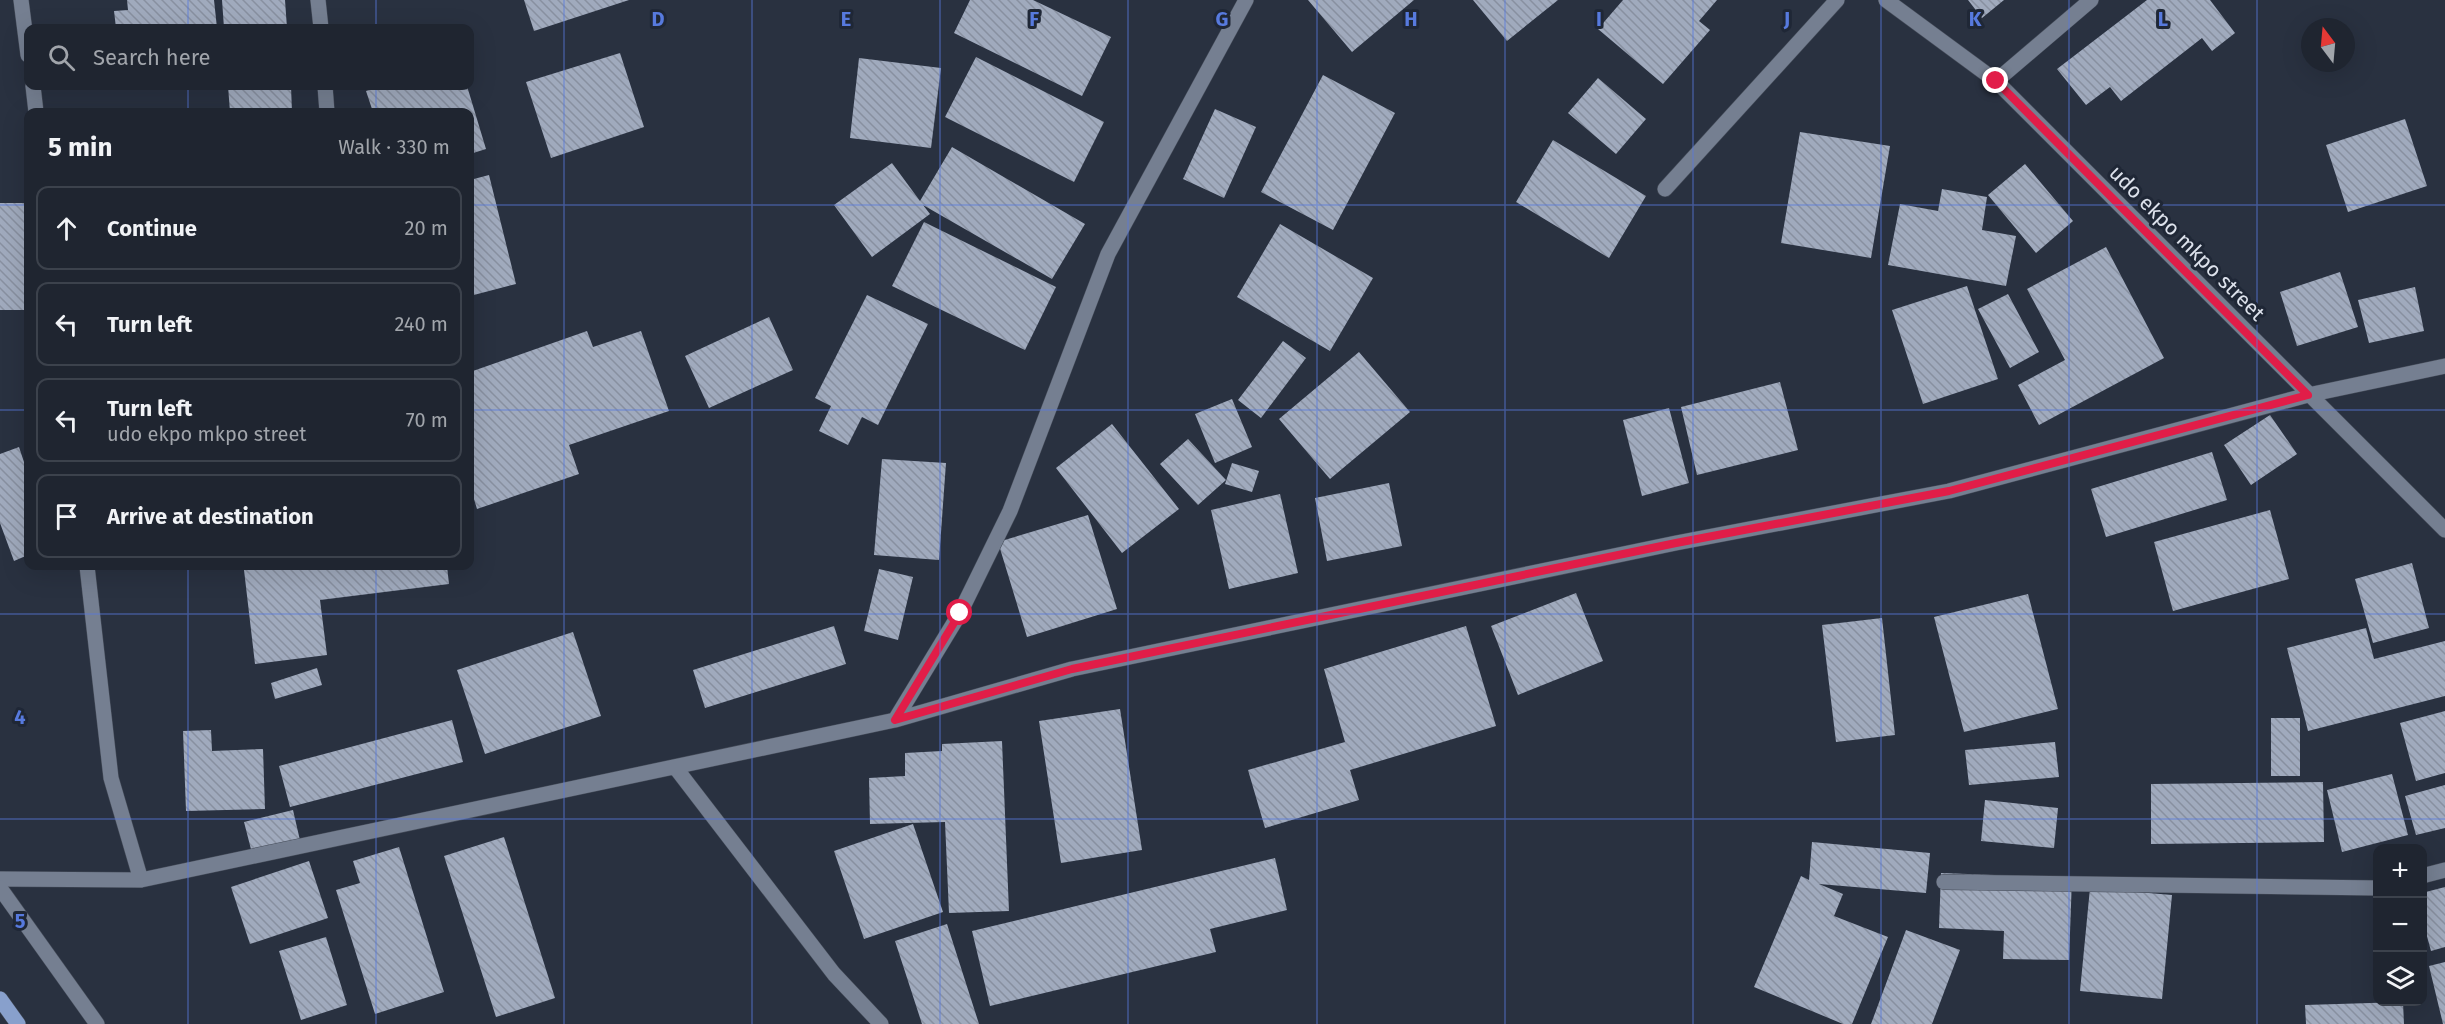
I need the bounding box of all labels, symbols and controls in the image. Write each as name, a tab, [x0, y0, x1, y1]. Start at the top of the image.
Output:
text: D	[651, 7, 665, 31]
text: E	[841, 7, 851, 31]
text: F	[1029, 7, 1039, 31]
text: G	[1216, 7, 1228, 31]
text: H	[1404, 7, 1418, 31]
text: I	[1596, 7, 1602, 31]
text: J	[1783, 7, 1790, 31]
text: K	[1969, 7, 1982, 31]
text: L	[2158, 7, 2168, 31]
north arrow	[2301, 18, 2355, 72]
search box	[24, 24, 474, 90]
icon: search	[45, 41, 78, 74]
text: Search here	[93, 44, 211, 71]
route end	[1982, 67, 2008, 93]
text: 5 min	[48, 132, 112, 163]
text: Walk · 330 m	[338, 135, 450, 159]
street label: udo ekpo mkpo street	[2104, 160, 2271, 327]
icon: ahead	[50, 212, 83, 245]
text: Continue	[107, 215, 197, 242]
text: 20 m	[405, 216, 448, 240]
icon: left	[50, 308, 83, 341]
text: Turn left	[107, 311, 192, 338]
text: 240 m	[394, 312, 448, 336]
text: Turn left	[107, 395, 192, 422]
icon: left	[50, 404, 83, 437]
text: 70 m	[406, 408, 448, 432]
text: udo ekpo mkpo street	[107, 422, 307, 446]
icon: arrive	[50, 500, 83, 533]
text: Arrive at destination	[107, 503, 314, 530]
route start	[946, 599, 972, 625]
text: 4	[14, 705, 26, 729]
map controls	[2373, 844, 2427, 1006]
button: +	[2373, 844, 2427, 898]
button: −	[2373, 898, 2427, 952]
text: 5	[15, 909, 26, 933]
button: layers	[2373, 952, 2427, 1006]

